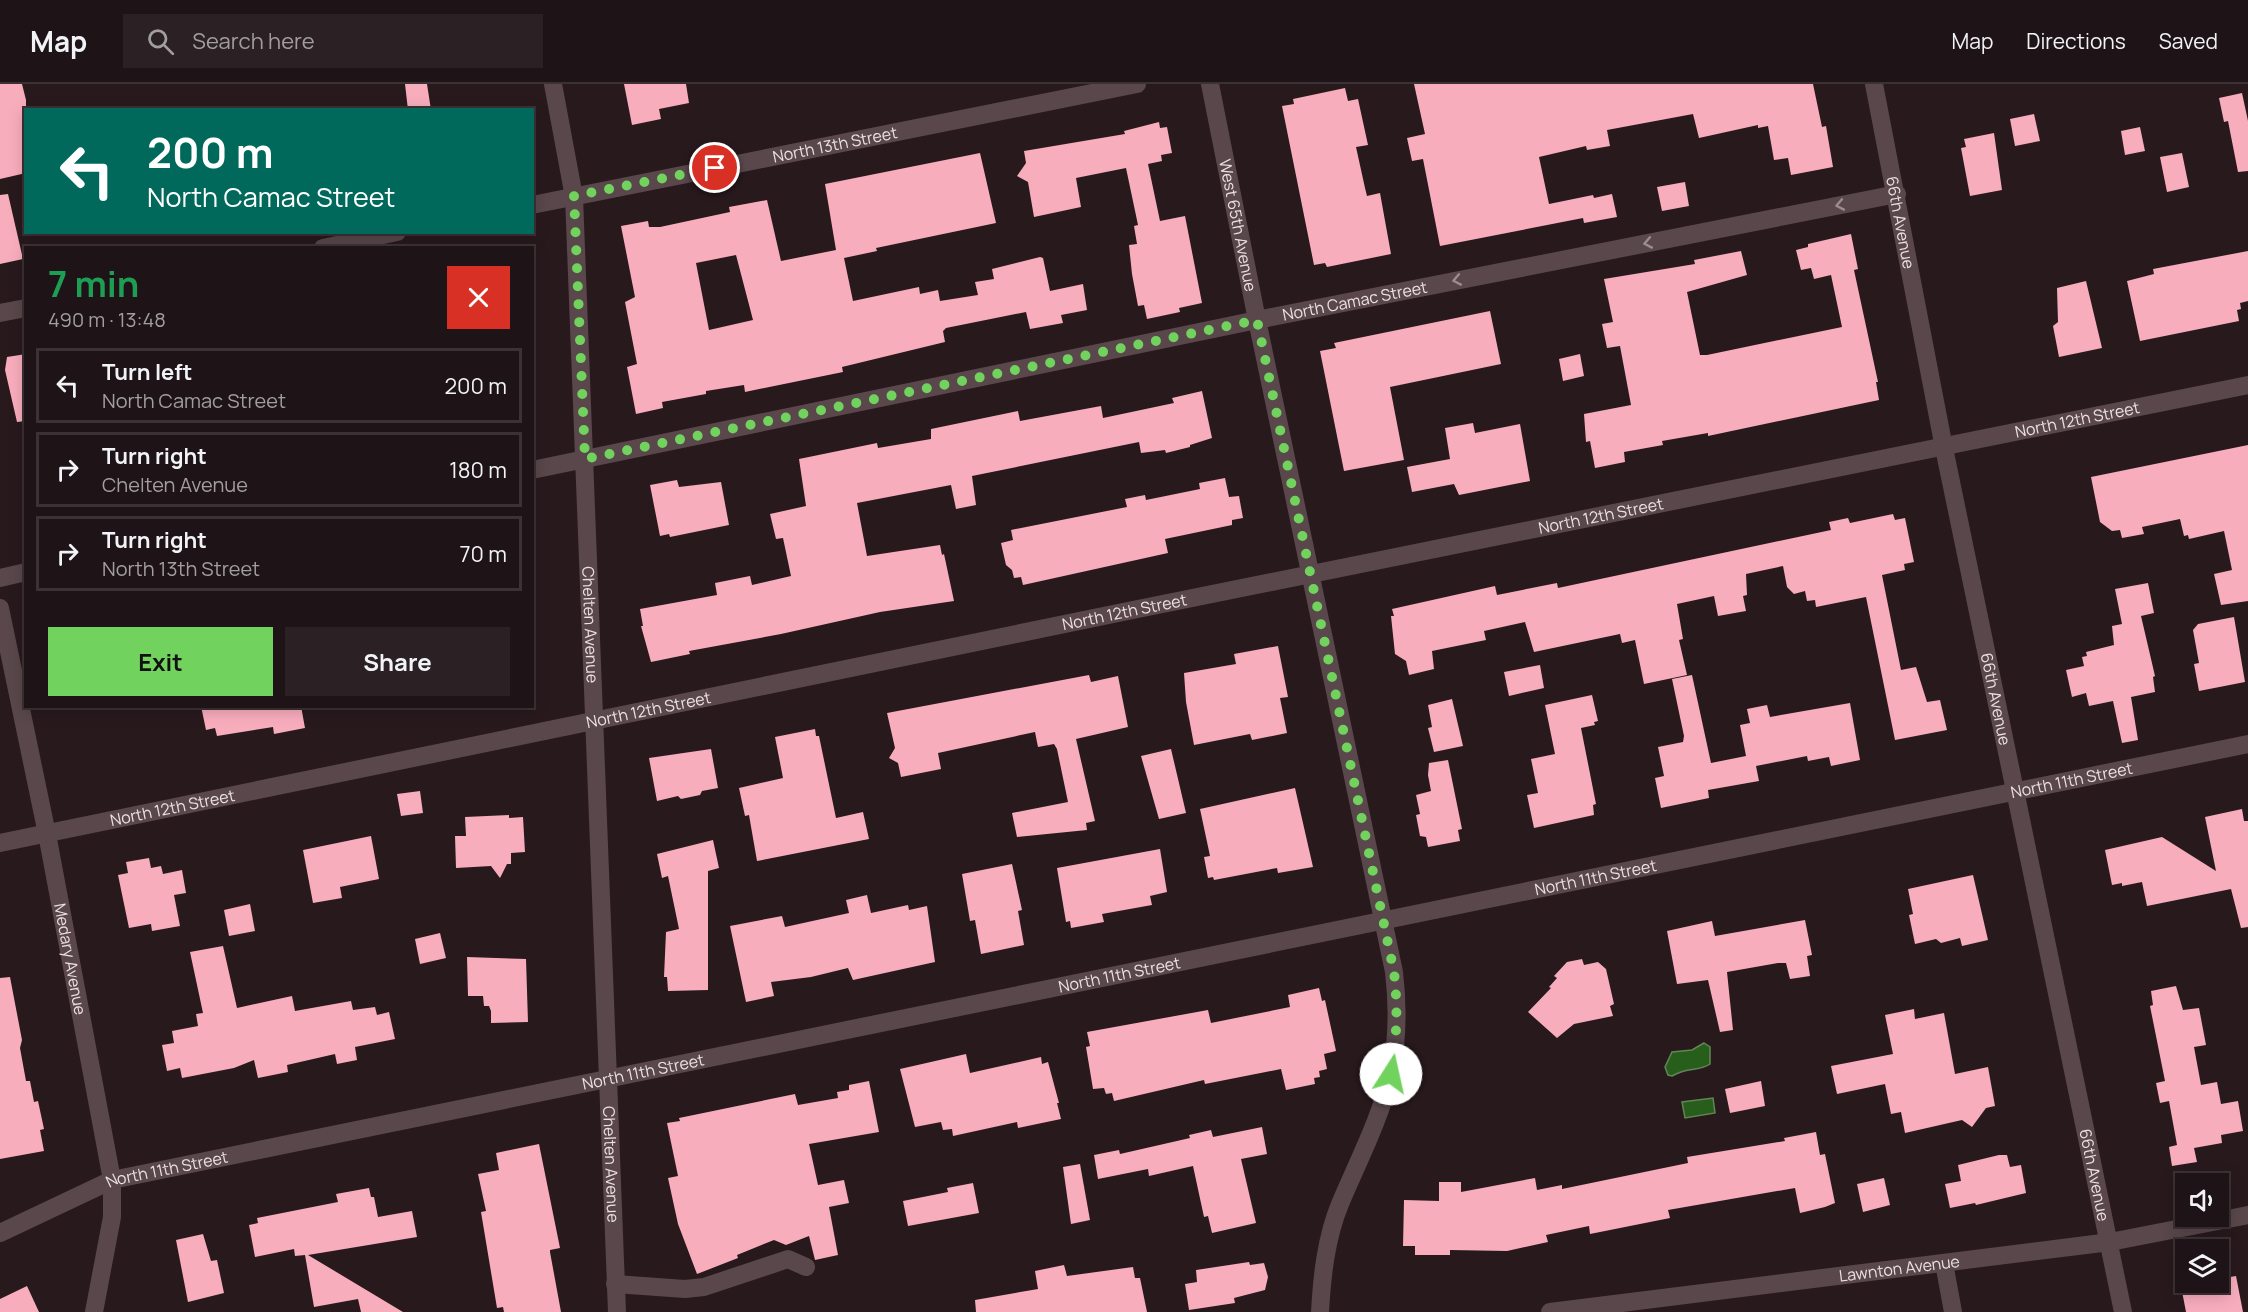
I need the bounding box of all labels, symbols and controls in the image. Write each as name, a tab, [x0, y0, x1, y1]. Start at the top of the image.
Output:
search box	[123, 14, 543, 68]
text: Map	[30, 22, 87, 60]
icon: search	[144, 25, 177, 58]
text: Search here	[192, 26, 315, 56]
text: Map	[1952, 27, 1993, 55]
text: Directions	[2026, 27, 2126, 55]
text: Saved	[2159, 27, 2218, 55]
street label: North 13th Street	[771, 121, 899, 168]
text: 200 m	[147, 123, 273, 181]
icon: left	[48, 132, 126, 210]
pin	[689, 142, 740, 193]
icon: arrive	[698, 151, 731, 184]
street label: West 65th Avenue	[1214, 157, 1262, 293]
street label: 66th Avenue	[1881, 174, 1920, 271]
text: North Camac Street	[147, 178, 395, 215]
one-way arrow	[1835, 198, 1845, 211]
one-way arrow	[1644, 236, 1654, 249]
text: 7 min	[48, 259, 139, 308]
button: close	[447, 266, 510, 329]
one-way arrow	[1452, 273, 1462, 286]
street label: North Camac Street	[1280, 276, 1429, 326]
text: 490 m · 13:48	[48, 306, 166, 333]
text: Turn left	[102, 357, 192, 387]
icon: left	[51, 369, 84, 402]
text: 200 m	[445, 371, 507, 401]
text: North Camac Street	[102, 387, 286, 414]
street label: North 12th Street	[2013, 396, 2142, 443]
text: Turn right	[102, 441, 207, 471]
icon: right	[51, 453, 84, 486]
text: 180 m	[449, 455, 507, 485]
text: Chelten Avenue	[102, 471, 248, 498]
street label: North 12th Street	[1536, 492, 1665, 539]
text: Turn right	[102, 525, 207, 555]
icon: right	[51, 537, 84, 570]
text: 70 m	[459, 539, 507, 569]
text: North 13th Street	[102, 555, 260, 582]
street label: Chelten Avenue	[577, 566, 604, 684]
street label: North 12th Street	[1060, 588, 1189, 635]
button: Exit	[48, 627, 273, 696]
button: Share	[285, 627, 510, 696]
street label: 66th Avenue	[1976, 651, 2016, 747]
street label: North 12th Street	[584, 686, 713, 733]
street label: North 11th Street	[2009, 757, 2135, 803]
street label: North 12th Street	[108, 784, 237, 831]
street label: North 11th Street	[1533, 854, 1658, 900]
street label: Medary Avenue	[49, 901, 92, 1017]
street label: North 11th Street	[1056, 951, 1182, 998]
position arrow	[1359, 1042, 1423, 1106]
street label: North 11th Street	[580, 1048, 706, 1095]
street label: Chelten Avenue	[598, 1106, 625, 1223]
street label: 66th Avenue	[2074, 1127, 2115, 1223]
street label: North 11th Street	[102, 1146, 230, 1192]
map controls	[2175, 1173, 2229, 1293]
button: sound	[2175, 1173, 2229, 1227]
button: layers	[2175, 1239, 2229, 1293]
street label: Lawnton Avenue	[1838, 1250, 1961, 1287]

